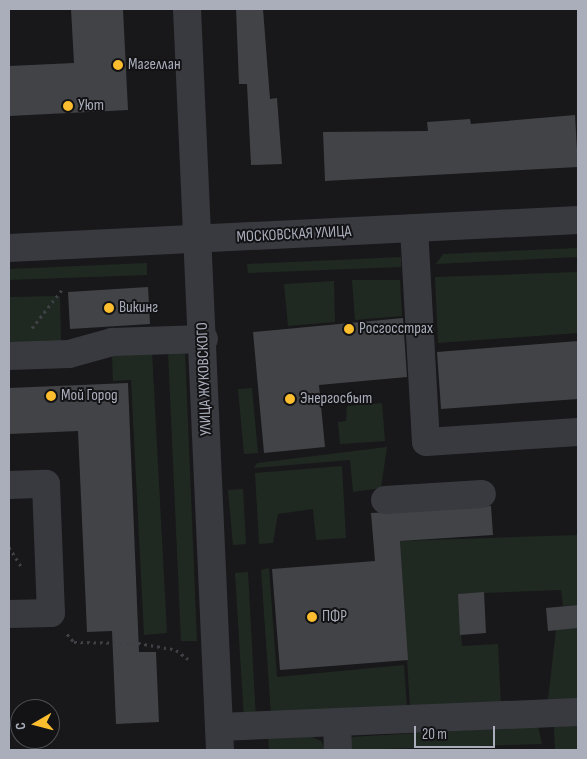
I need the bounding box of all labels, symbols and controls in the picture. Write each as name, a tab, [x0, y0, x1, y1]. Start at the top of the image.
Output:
place label: Магеллан	[128, 55, 181, 75]
marker: Магеллан	[112, 59, 124, 71]
place label: Уют	[78, 96, 104, 116]
marker: Уют	[62, 100, 74, 112]
street label: МОСКОВСКАЯ УЛИЦА	[236, 222, 352, 248]
place label: Викинг	[119, 298, 158, 318]
marker: Викинг	[103, 302, 115, 314]
place label: Росгосстрах	[359, 319, 433, 339]
street label: УЛИЦА ЖУКОВСКОГО	[193, 322, 217, 436]
marker: Росгосстрах	[343, 323, 355, 335]
place label: Мой Город	[61, 386, 118, 406]
place label: Энергосбыт	[300, 389, 372, 409]
marker: Мой Город	[45, 390, 57, 402]
marker: Энергосбыт	[284, 393, 296, 405]
place label: ПФР	[322, 607, 347, 627]
marker: ПФР	[306, 611, 318, 623]
north arrow	[10, 699, 60, 749]
scale bar	[417, 716, 498, 748]
text: С	[12, 721, 30, 731]
text: 20 m	[422, 725, 447, 744]

